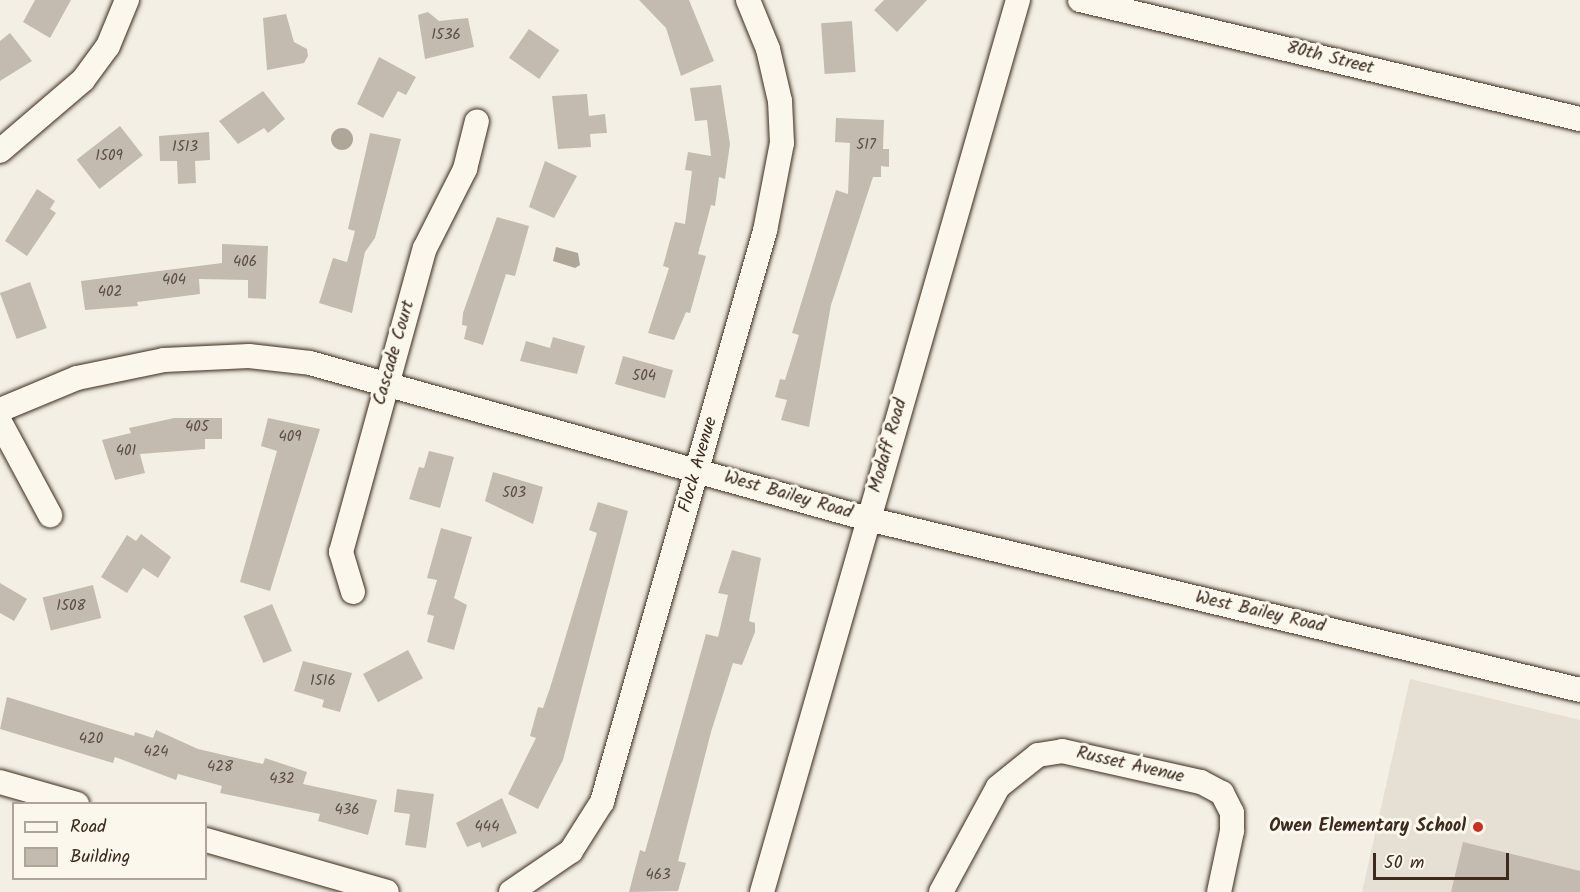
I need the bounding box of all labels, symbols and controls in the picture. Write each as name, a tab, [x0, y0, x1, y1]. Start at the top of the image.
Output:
house number: 1536	[431, 27, 461, 45]
street label: 80th Street	[1284, 38, 1376, 80]
house number: 517	[856, 137, 876, 155]
house number: 1513	[172, 139, 198, 157]
house number: 1509	[95, 148, 123, 166]
house number: 406	[233, 254, 257, 272]
house number: 404	[162, 272, 186, 290]
house number: 402	[98, 284, 122, 302]
street label: Cascade Court	[370, 298, 420, 408]
house number: 504	[632, 368, 656, 386]
street label: Modaff Road	[865, 397, 913, 495]
street label: Flock Avenue	[675, 415, 723, 515]
house number: 405	[185, 419, 209, 437]
house number: 409	[278, 429, 302, 447]
house number: 401	[116, 443, 136, 461]
street label: West Bailey Road	[721, 467, 855, 525]
house number: 503	[502, 485, 526, 503]
street label: West Bailey Road	[1193, 588, 1327, 638]
house number: 1508	[56, 598, 86, 616]
house number: 1516	[310, 673, 336, 691]
house number: 420	[79, 731, 103, 749]
street label: Russet Avenue	[1074, 743, 1186, 789]
house number: 424	[143, 744, 169, 762]
house number: 428	[207, 759, 233, 777]
house number: 432	[269, 771, 295, 789]
legend	[12, 802, 207, 880]
house number: 436	[334, 802, 360, 820]
text: Road	[70, 813, 106, 842]
place label: Owen Elementary School	[1269, 816, 1466, 838]
house number: 444	[475, 819, 499, 837]
marker: Owen Elementary School	[1471, 820, 1485, 834]
scale bar	[1376, 841, 1512, 879]
text: Building	[70, 843, 130, 872]
text: 50 m	[1384, 849, 1424, 878]
house number: 463	[645, 867, 671, 885]

